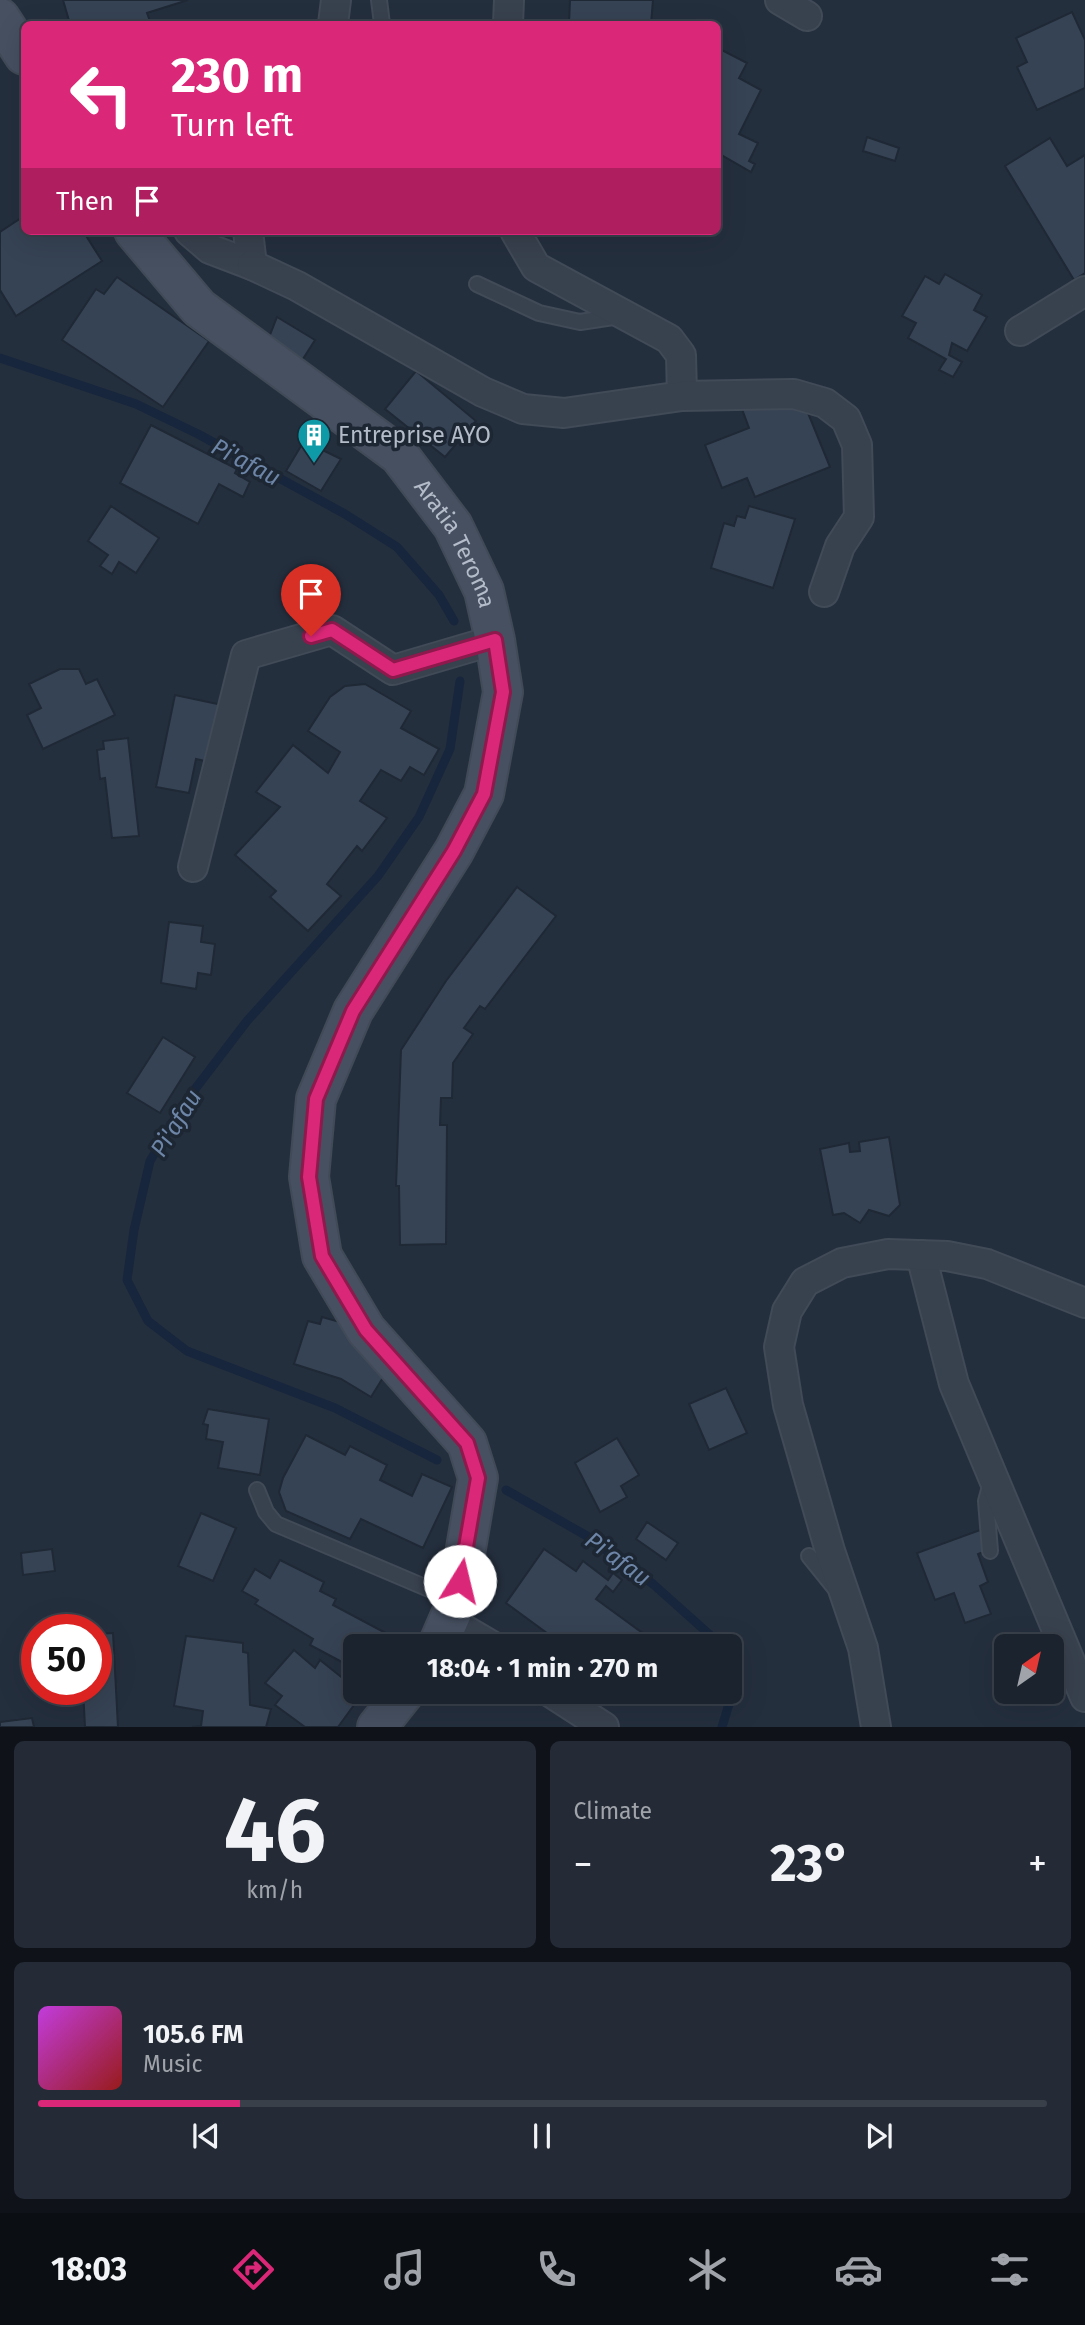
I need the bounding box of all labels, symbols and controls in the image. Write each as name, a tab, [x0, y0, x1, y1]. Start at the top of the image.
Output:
text: 230 m	[171, 46, 303, 105]
icon: left	[56, 49, 147, 140]
text: Turn left	[171, 106, 293, 144]
icon: arrive	[128, 182, 166, 220]
text: Then	[56, 186, 114, 217]
building icon: Entreprise AYO	[295, 416, 333, 465]
place label: Entreprise AYO	[338, 421, 491, 449]
water label: Pi'afau	[207, 432, 285, 492]
street label: Aratia Teroma	[408, 473, 501, 611]
pin	[281, 564, 341, 636]
icon: arrive	[292, 575, 330, 613]
water label: Pi'afau	[144, 1084, 208, 1162]
water label: Pi'afau	[580, 1526, 656, 1592]
position arrow	[423, 1544, 497, 1618]
speed limit sign: 50	[21, 1614, 112, 1705]
north arrow	[994, 1634, 1064, 1704]
map controls	[994, 1634, 1064, 1704]
text: 18:04 · 1 min · 270 m	[427, 1653, 658, 1684]
text: 46	[223, 1776, 326, 1885]
text: Climate	[574, 1797, 652, 1825]
text: 23°	[770, 1832, 851, 1895]
text: −	[574, 1841, 593, 1887]
text: +	[1028, 1841, 1047, 1887]
text: km/h	[246, 1876, 303, 1904]
text: 105.6 FM	[143, 2019, 243, 2050]
text: Music	[143, 2050, 203, 2078]
icon: previous	[187, 2117, 225, 2155]
icon: pause	[523, 2117, 561, 2155]
icon: next	[860, 2117, 898, 2155]
icon: directions	[229, 2245, 278, 2294]
icon: music	[380, 2245, 429, 2294]
icon: phone	[532, 2245, 581, 2294]
icon: climate	[683, 2245, 732, 2294]
icon: car	[834, 2245, 883, 2294]
icon: filters	[985, 2245, 1034, 2294]
text: 18:03	[51, 2250, 127, 2288]

